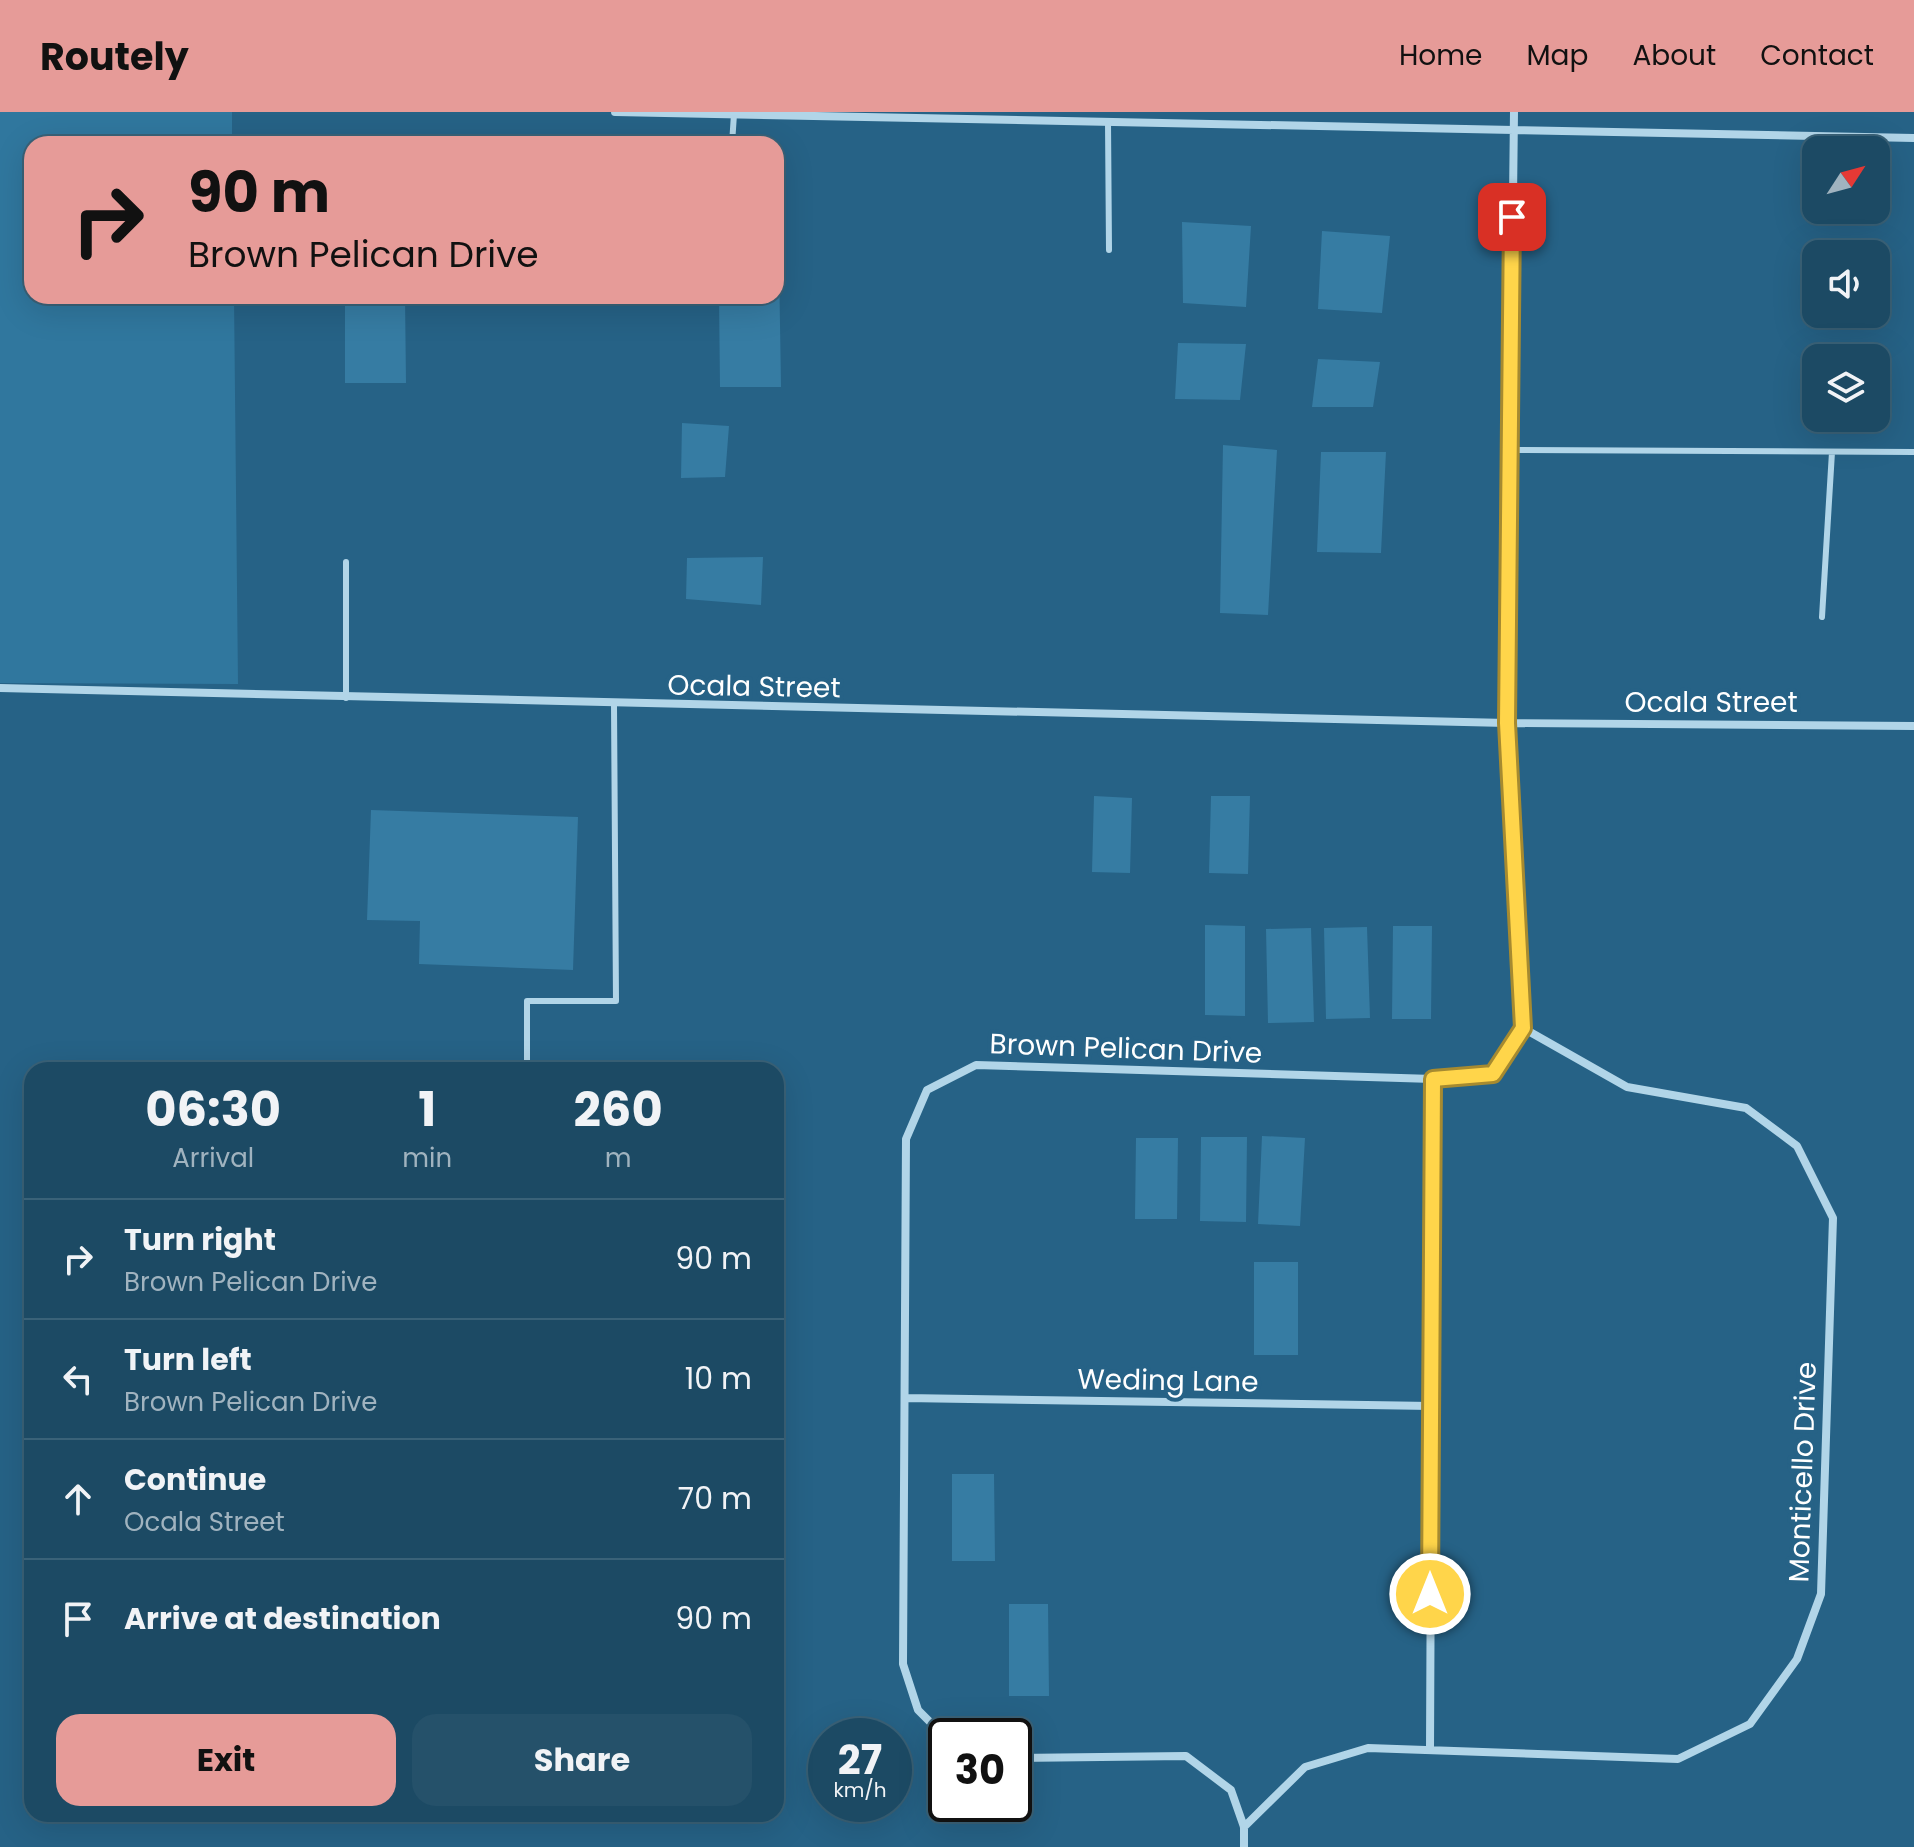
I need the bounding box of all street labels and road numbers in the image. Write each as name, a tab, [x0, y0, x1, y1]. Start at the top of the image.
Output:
street label: Ocala Street	[667, 665, 841, 708]
street label: Ocala Street	[1624, 683, 1798, 722]
street label: Brown Pelican Drive	[989, 1024, 1263, 1073]
street label: Weding Lane	[1077, 1359, 1259, 1402]
street label: Monticello Drive	[1779, 1361, 1826, 1583]

